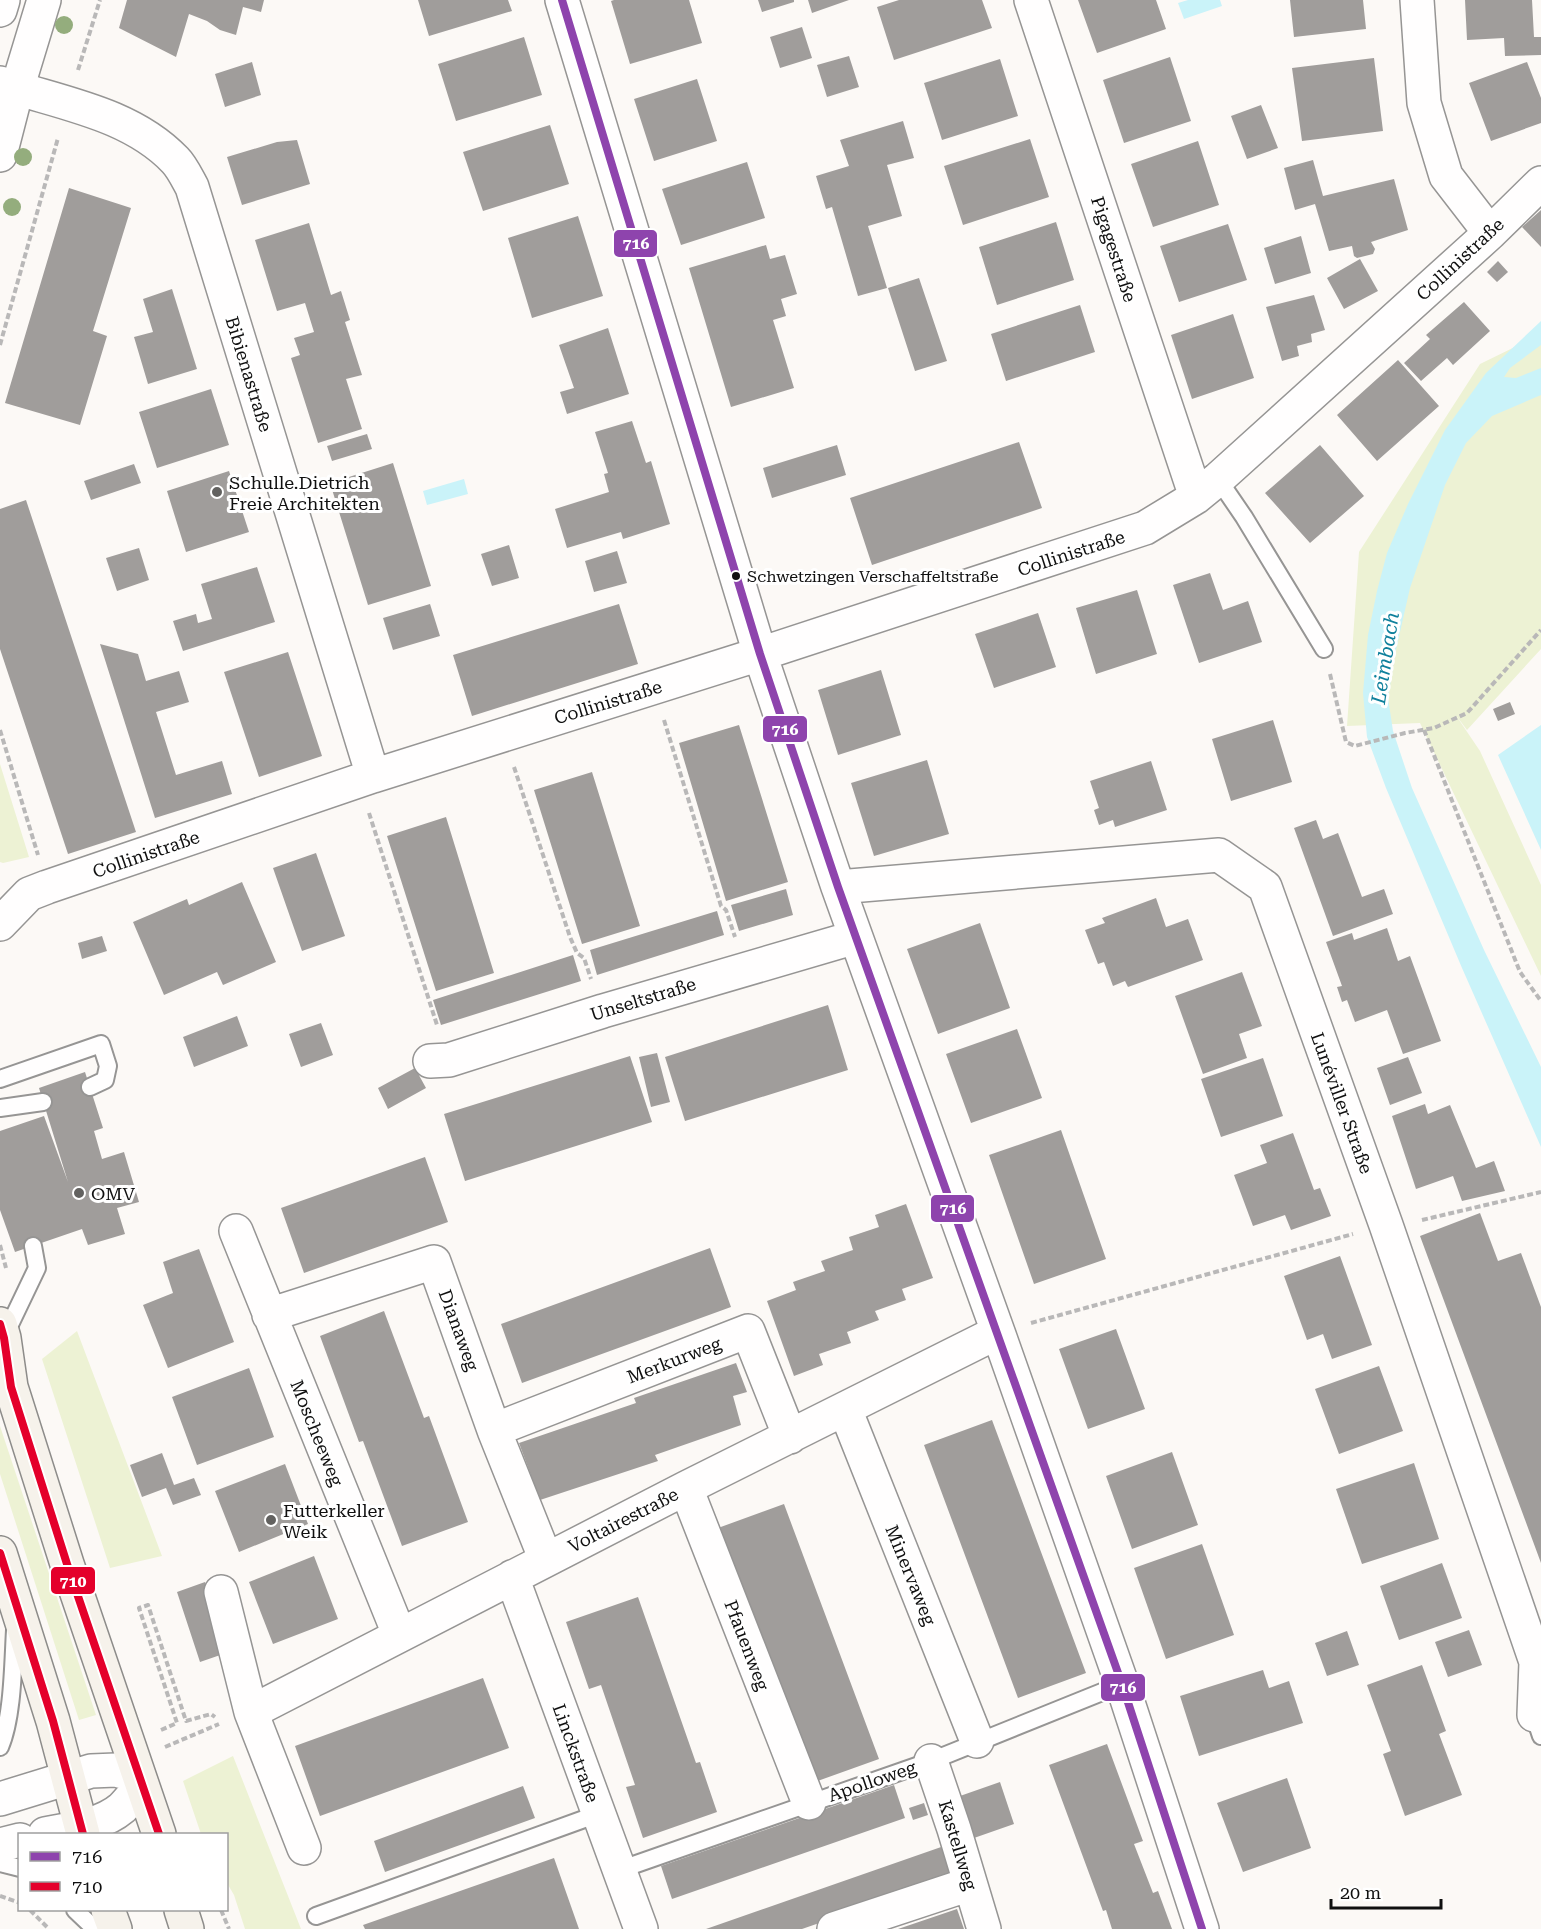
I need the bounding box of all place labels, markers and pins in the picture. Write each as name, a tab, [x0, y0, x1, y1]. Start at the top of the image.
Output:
place label: Schulle.Dietrich Freie Architekten	[229, 472, 380, 514]
marker: Schulle.Dietrich Freie Architekten	[210, 485, 224, 499]
place label: Schwetzingen Verschaffeltstraße	[747, 567, 999, 586]
marker: Schwetzingen Verschaffeltstraße	[730, 570, 742, 582]
place label: OMV	[91, 1183, 135, 1204]
marker: OMV	[72, 1186, 86, 1200]
place label: Futterkeller Weik	[283, 1500, 385, 1542]
marker: Futterkeller Weik	[264, 1513, 278, 1527]

